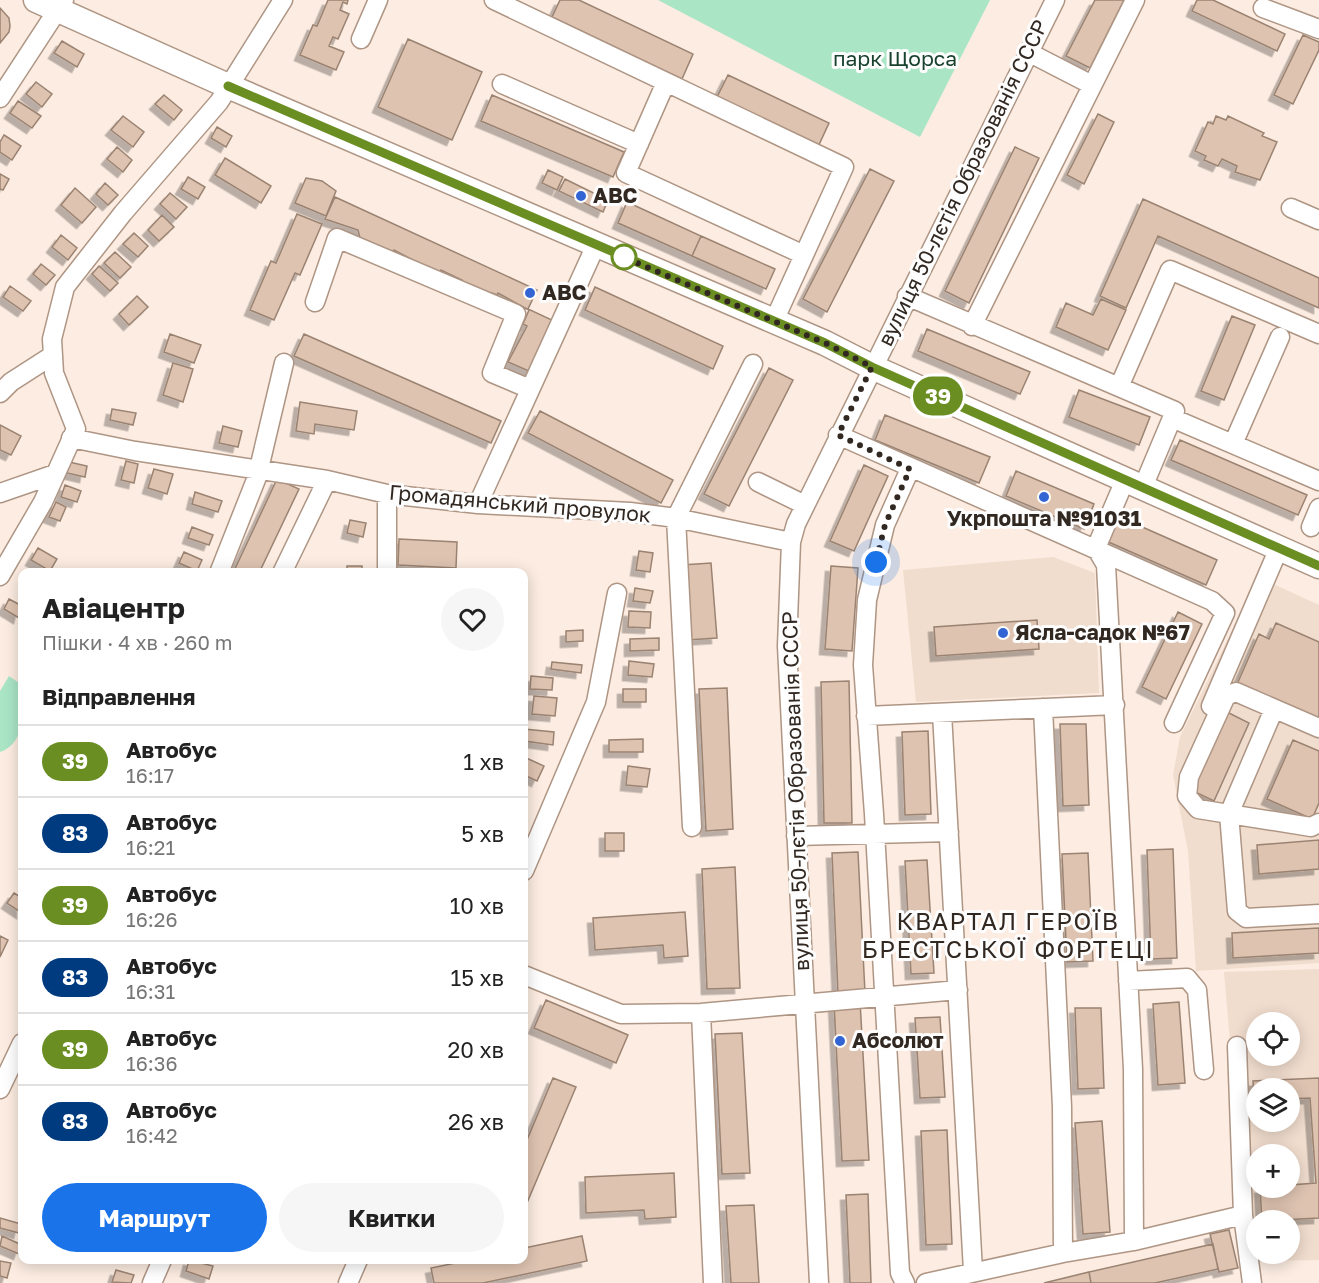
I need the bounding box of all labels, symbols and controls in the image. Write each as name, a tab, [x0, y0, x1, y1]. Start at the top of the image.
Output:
street label: вулиця 50-лєтія Образованія СССР	[872, 15, 1053, 350]
park label: парк Щорса	[833, 45, 957, 71]
place label: АВС	[593, 182, 638, 208]
marker: АВС	[574, 189, 588, 203]
unlabelled marker	[611, 244, 637, 270]
place label: ABC	[542, 279, 587, 305]
marker: ABC	[523, 286, 537, 300]
line badge: 39	[911, 376, 965, 416]
text: 39	[925, 383, 951, 409]
street label: Громадянський провулок	[388, 479, 652, 527]
marker: Укрпошта №91031	[1037, 490, 1051, 504]
place label: Укрпошта №91031	[947, 505, 1142, 531]
your location	[861, 547, 891, 577]
button: heart	[441, 588, 504, 651]
text: Авіацентр	[42, 591, 185, 624]
street label: вулиця 50-лєтія Образованія СССР	[776, 611, 814, 971]
place label: Ясла-садок №67	[1015, 619, 1190, 645]
marker: Ясла-садок №67	[996, 626, 1010, 640]
text: Пішки · 4 хв · 260 m	[42, 630, 233, 654]
text: Відправлення	[42, 683, 195, 710]
text: Автобус	[126, 736, 217, 763]
text: 39	[62, 748, 88, 774]
text: 1 хв	[463, 748, 504, 775]
text: 16:17	[126, 763, 174, 787]
text: Автобус	[126, 808, 217, 835]
text: 83	[62, 820, 88, 846]
text: 5 хв	[461, 820, 504, 847]
text: 16:21	[126, 835, 175, 859]
text: Автобус	[126, 880, 217, 907]
text: 39	[62, 892, 88, 918]
text: 10 хв	[450, 892, 504, 919]
district label: КВАРТАЛ ГЕРОЇВ БРЕСТСЬКОЇ ФОРТЕЦІ	[862, 906, 1154, 963]
text: 16:26	[126, 907, 178, 931]
text: Автобус	[126, 952, 217, 979]
text: 83	[62, 964, 88, 990]
text: 15 хв	[451, 964, 504, 991]
text: 16:31	[126, 979, 175, 1003]
map controls	[1246, 1012, 1300, 1264]
button: locate	[1246, 1012, 1300, 1066]
text: Автобус	[126, 1024, 217, 1051]
place label: Абсолют	[852, 1027, 944, 1053]
marker: Абсолют	[833, 1034, 847, 1048]
text: 39	[62, 1036, 88, 1062]
text: 20 хв	[448, 1036, 504, 1063]
text: 16:36	[126, 1051, 178, 1075]
button: layers	[1246, 1078, 1300, 1132]
text: Автобус	[126, 1096, 217, 1123]
text: 83	[62, 1108, 88, 1134]
text: 26 хв	[448, 1108, 504, 1135]
text: 16:42	[126, 1123, 178, 1147]
button: +	[1246, 1144, 1300, 1198]
button: Маршрут	[42, 1183, 267, 1252]
button: Квитки	[279, 1183, 504, 1252]
button: −	[1246, 1210, 1300, 1264]

